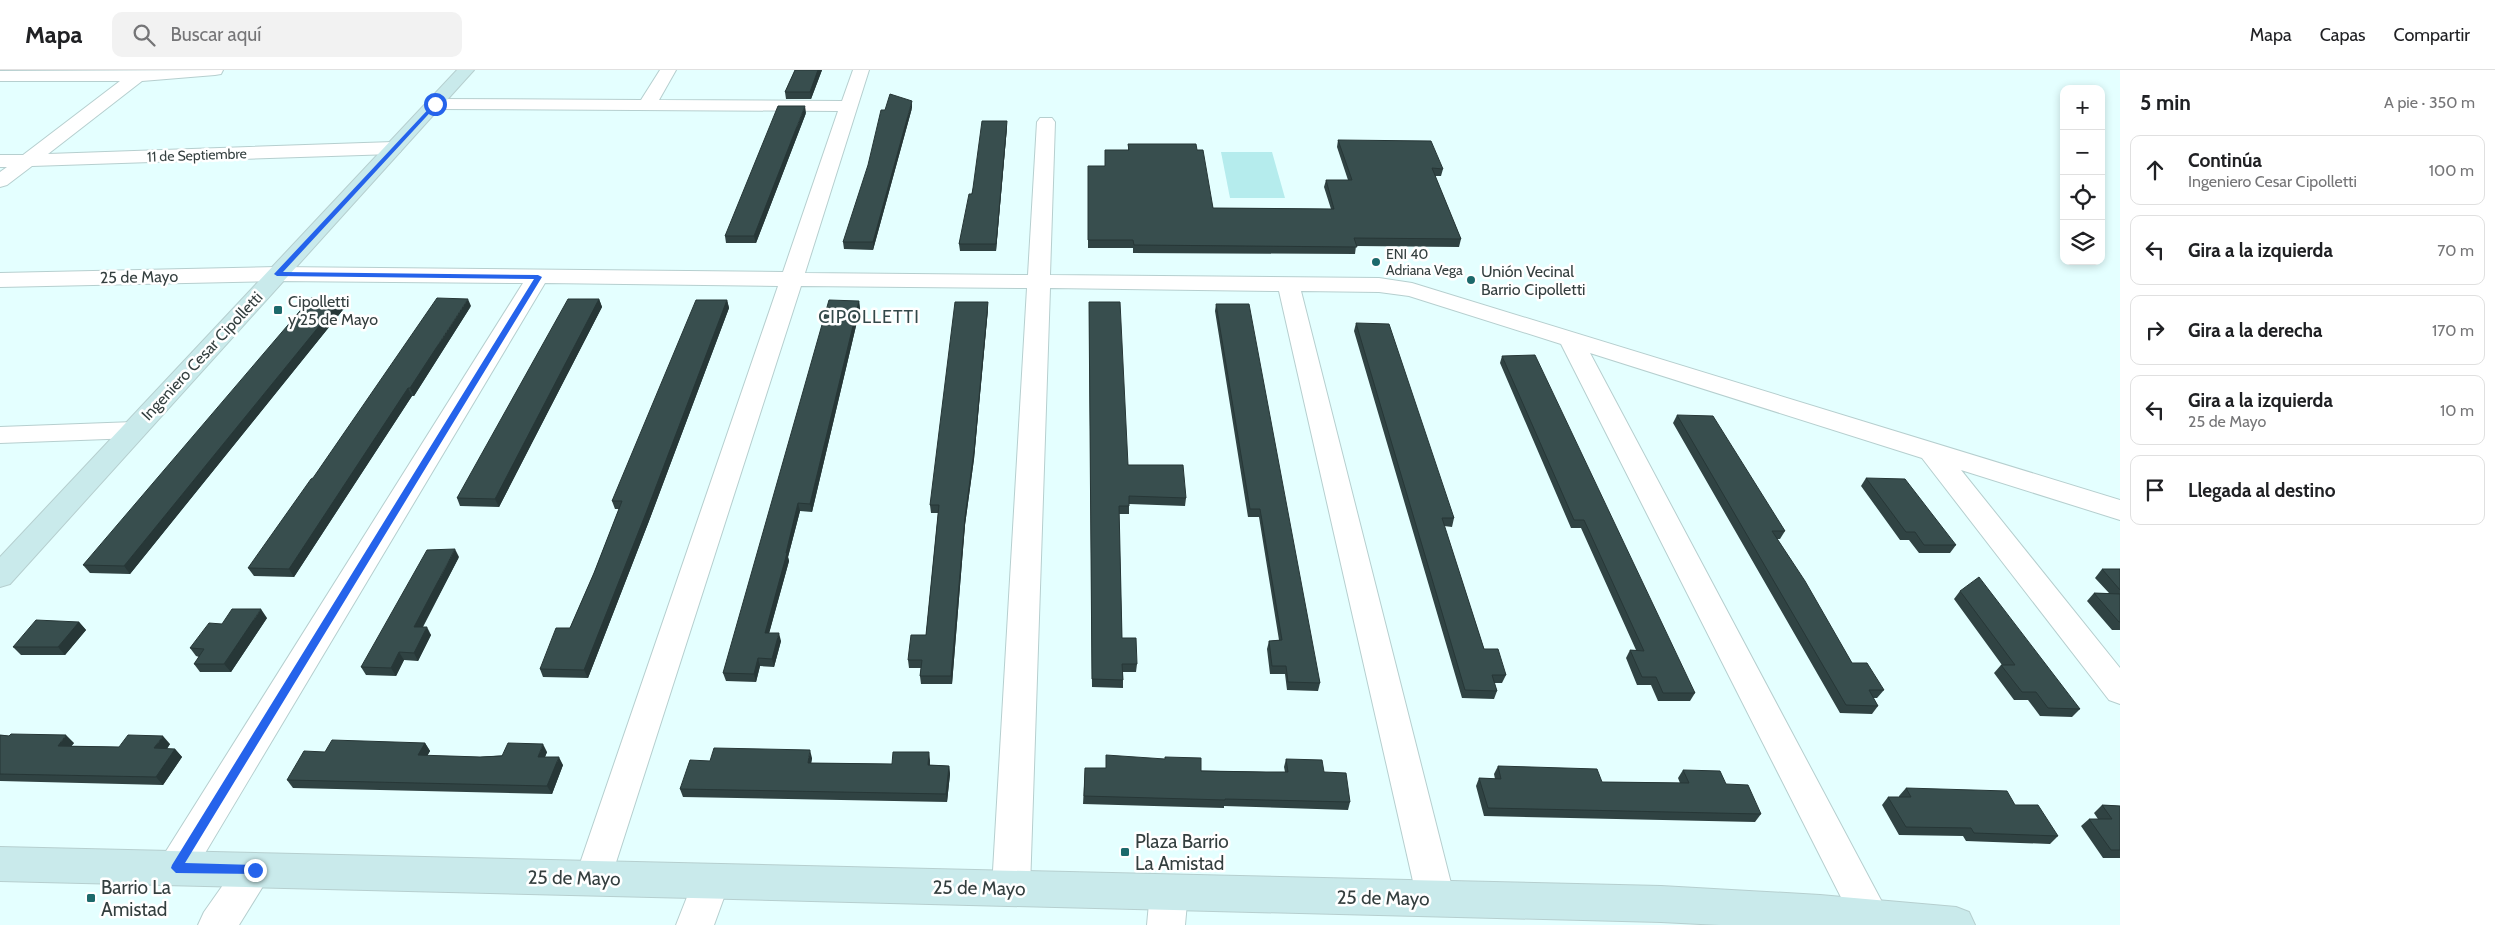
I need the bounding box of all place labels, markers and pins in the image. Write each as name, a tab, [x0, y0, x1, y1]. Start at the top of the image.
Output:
place label: ENI 40 Adriana Vega	[1386, 245, 1463, 279]
marker: ENI 40 Adriana Vega	[1370, 256, 1382, 268]
place label: Unión Vecinal Barrio Cipolletti	[1481, 262, 1585, 299]
marker: Unión Vecinal Barrio Cipolletti	[1465, 274, 1477, 286]
place label: Cipolletti y 25 de Mayo	[288, 292, 378, 329]
marker: Cipolletti y 25 de Mayo	[272, 304, 284, 316]
place label: Plaza Barrio La Amistad	[1135, 830, 1229, 875]
marker: Plaza Barrio La Amistad	[1119, 846, 1131, 858]
place label: Barrio La Amistad	[101, 876, 171, 921]
marker: Barrio La Amistad	[85, 892, 97, 904]

